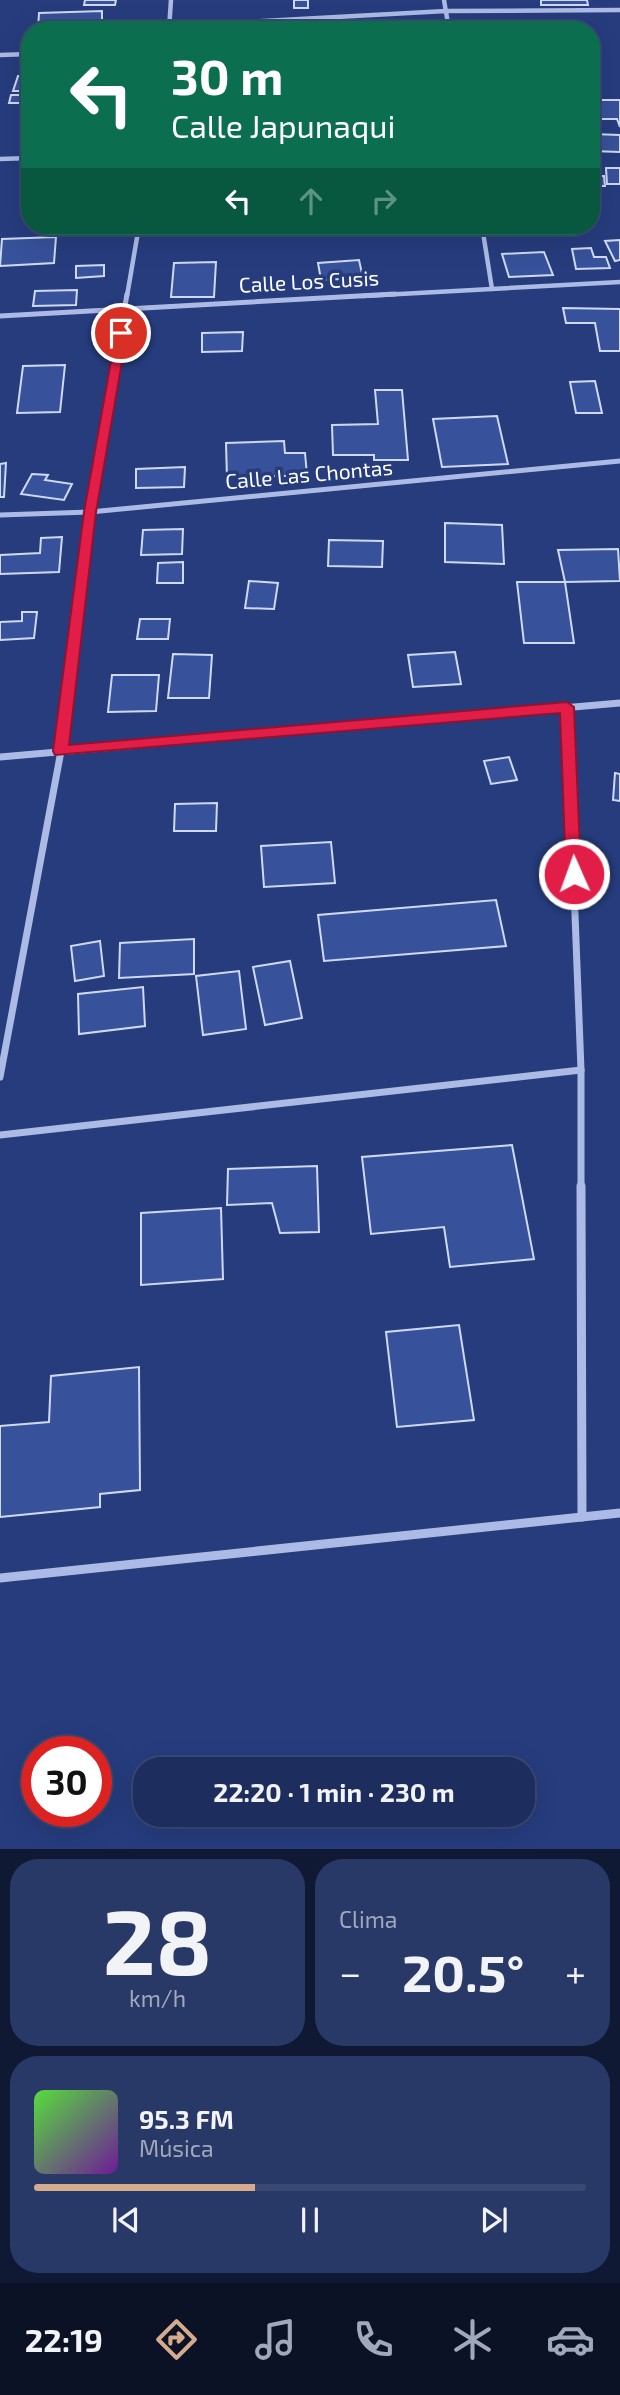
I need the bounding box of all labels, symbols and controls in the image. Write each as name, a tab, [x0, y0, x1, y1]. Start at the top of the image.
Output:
text: 30 m	[171, 46, 283, 105]
icon: left	[56, 49, 147, 140]
text: Calle Japunaqui	[171, 106, 395, 144]
icon: left	[219, 182, 257, 220]
icon: ahead	[292, 182, 330, 220]
icon: right	[365, 182, 403, 220]
street label: Calle Los Cusis	[238, 264, 380, 297]
pin	[91, 303, 151, 363]
icon: arrive	[102, 314, 140, 352]
street label: Calle Las Chontas	[224, 454, 394, 493]
position arrow	[537, 837, 611, 911]
speed limit sign: 30	[21, 1736, 112, 1827]
text: 22:20 · 1 min · 230 m	[213, 1776, 455, 1807]
text: 28	[103, 1884, 212, 1993]
text: Clima	[339, 1905, 397, 1933]
text: 20.5°	[402, 1940, 524, 2002]
text: −	[339, 1949, 361, 1995]
text: +	[565, 1949, 586, 1995]
text: km/h	[129, 1984, 186, 2012]
text: 95.3 FM	[139, 2103, 234, 2134]
text: Música	[139, 2134, 214, 2162]
icon: previous	[107, 2201, 145, 2239]
icon: pause	[291, 2201, 329, 2239]
icon: next	[475, 2201, 513, 2239]
icon: directions	[152, 2315, 201, 2364]
icon: music	[251, 2315, 300, 2364]
icon: phone	[349, 2315, 398, 2364]
icon: climate	[448, 2315, 497, 2364]
icon: car	[546, 2315, 595, 2364]
text: 22:19	[25, 2320, 103, 2358]

